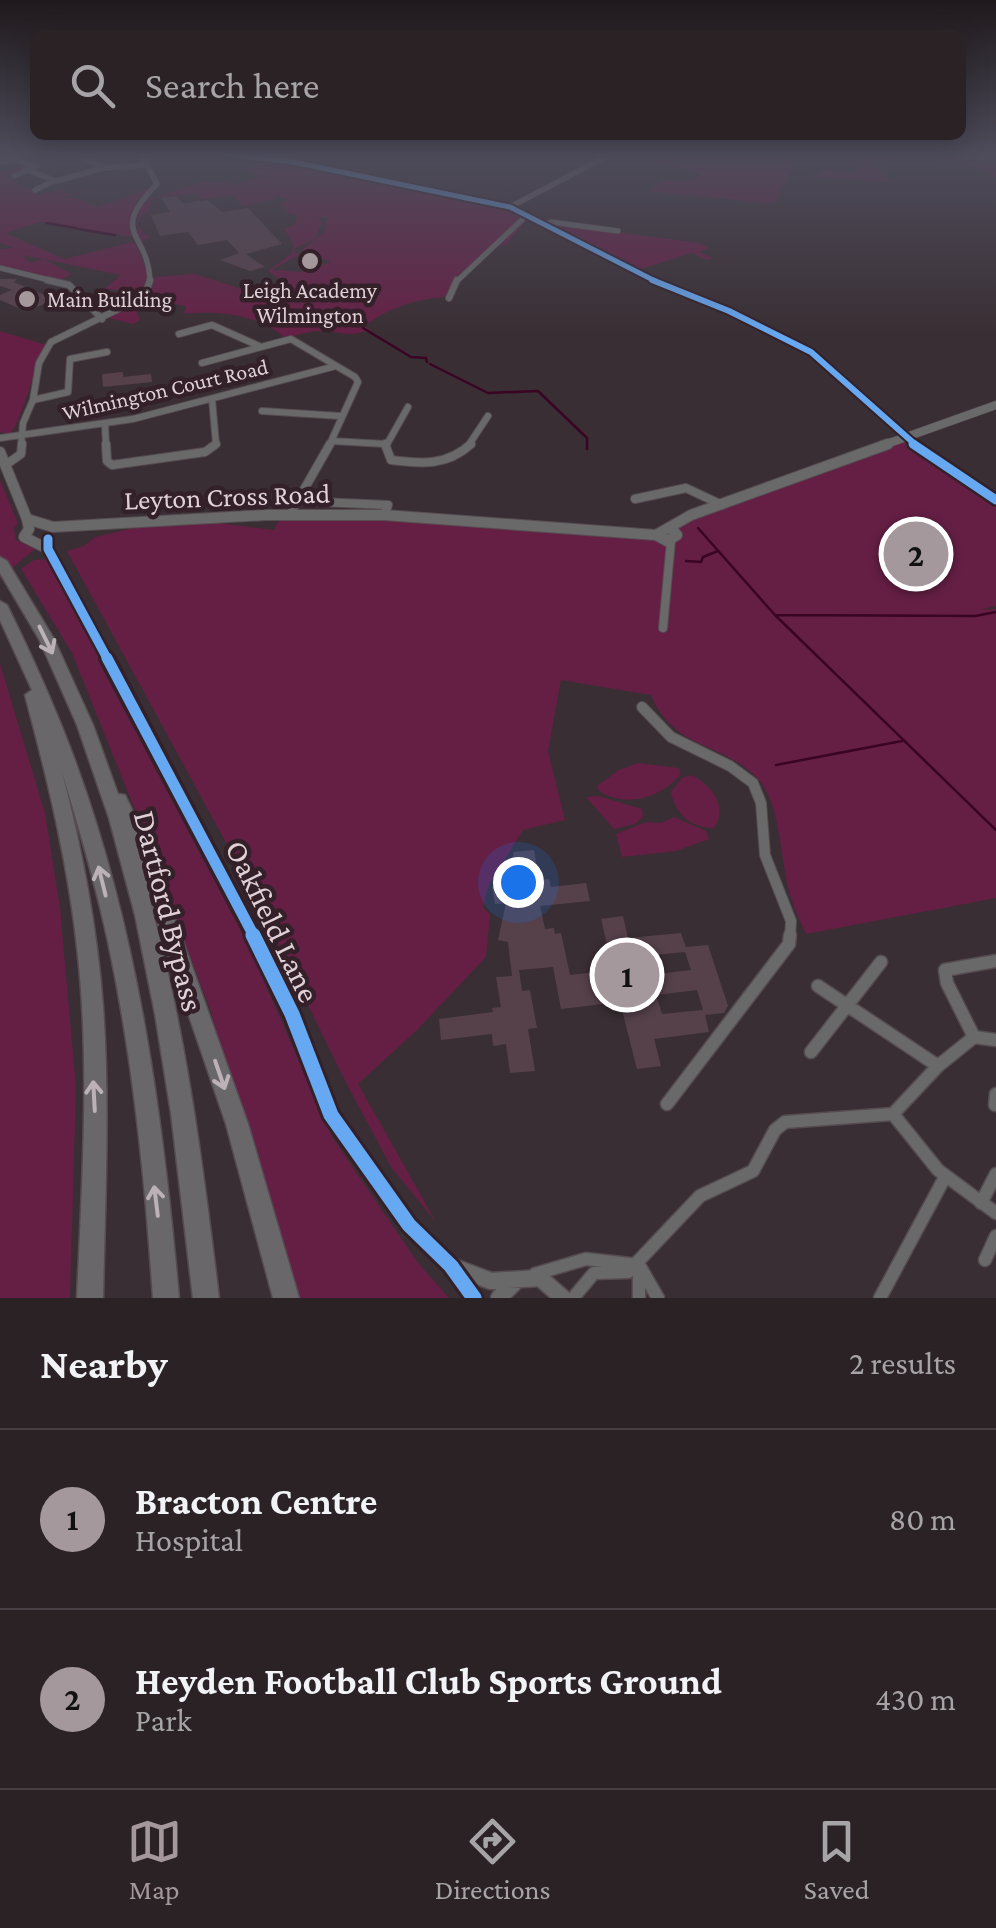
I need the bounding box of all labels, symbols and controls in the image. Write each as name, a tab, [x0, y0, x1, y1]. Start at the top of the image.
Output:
search box	[30, 30, 966, 140]
icon: search	[65, 58, 120, 113]
text: Search here	[145, 64, 319, 106]
marker: Leigh Academy Wilmington	[299, 250, 321, 272]
place label: Leigh Academy Wilmington	[243, 278, 378, 328]
place label: Main Building	[47, 287, 173, 312]
marker: Main Building	[16, 288, 38, 310]
street label: Wilmington Court Road	[60, 354, 271, 425]
street label: Leyton Cross Road	[123, 477, 331, 516]
pin: 2	[884, 516, 948, 592]
one-way arrow	[37, 624, 56, 654]
street label: Dartford Bypass	[127, 807, 211, 1015]
street label: Oakfield Lane	[218, 834, 328, 1008]
your location	[493, 857, 544, 908]
one-way arrow	[92, 866, 110, 898]
pin: 1	[594, 938, 660, 1012]
one-way arrow	[212, 1059, 230, 1091]
one-way arrow	[84, 1080, 103, 1112]
one-way arrow	[146, 1185, 165, 1218]
text: Nearby	[40, 1340, 168, 1387]
text: 2 results	[849, 1345, 956, 1381]
text: Bracton Centre	[135, 1480, 378, 1522]
text: 1	[67, 1501, 78, 1537]
text: 80 m	[889, 1501, 956, 1537]
text: Hospital	[135, 1522, 243, 1558]
text: Heyden Football Club Sports Ground	[135, 1660, 722, 1702]
text: 2	[64, 1681, 81, 1717]
text: 430 m	[875, 1681, 956, 1717]
text: Park	[135, 1702, 192, 1738]
tab: Map	[127, 1814, 182, 1905]
tab: Directions	[435, 1814, 551, 1905]
tab: Saved	[804, 1814, 869, 1905]

